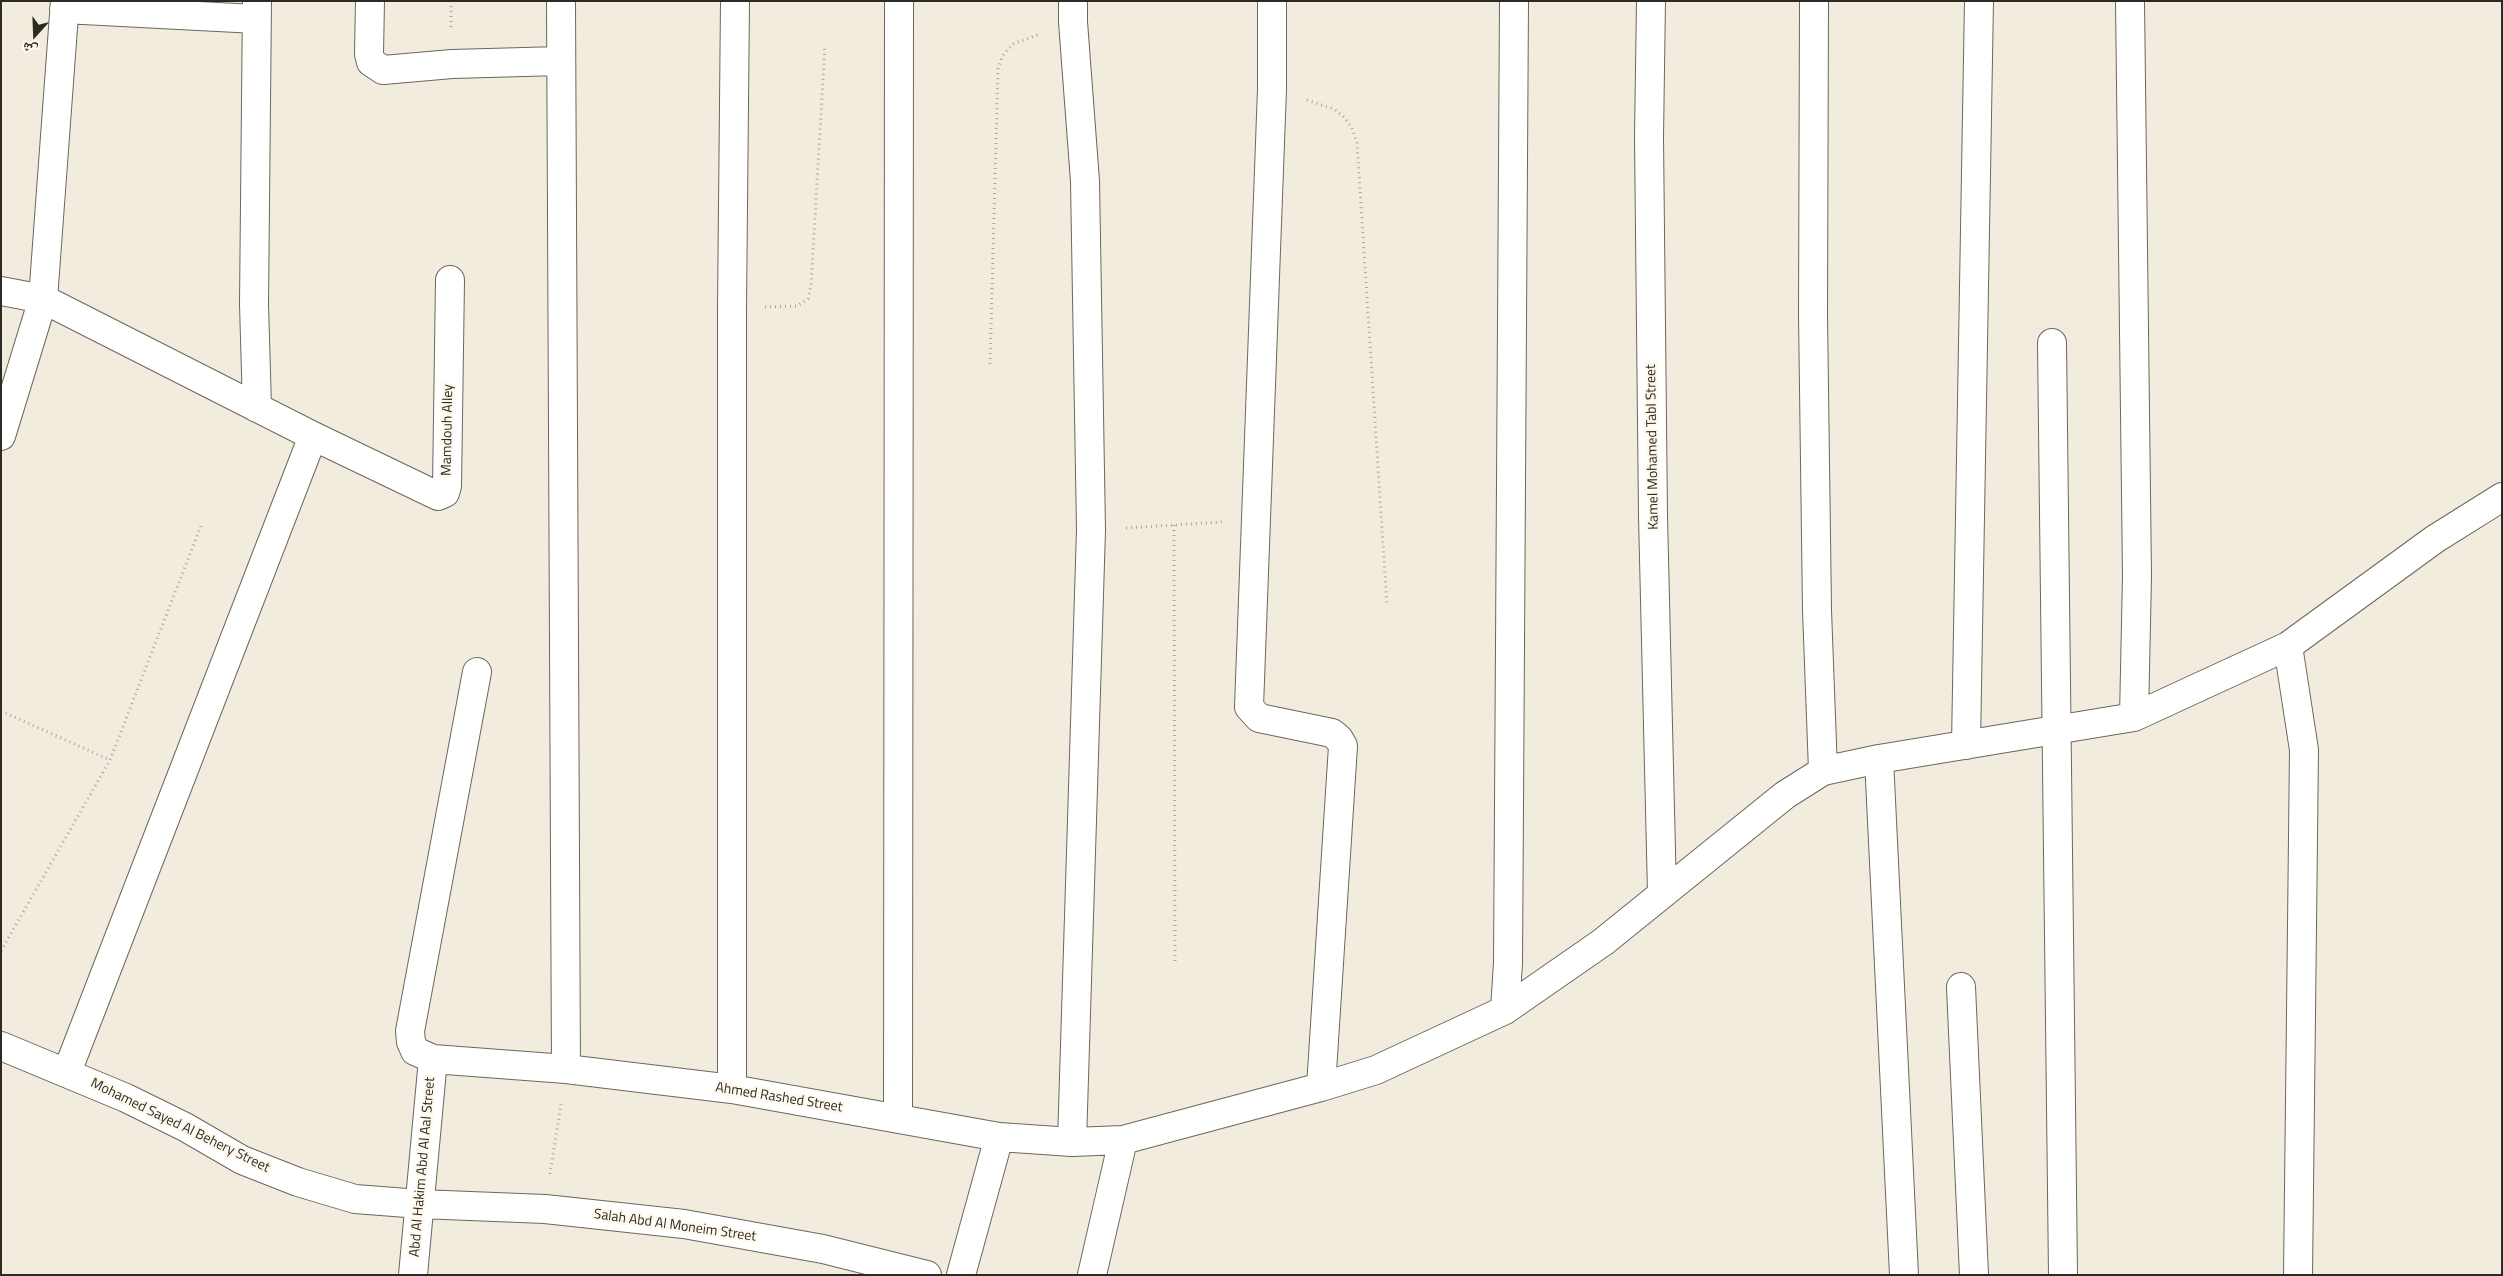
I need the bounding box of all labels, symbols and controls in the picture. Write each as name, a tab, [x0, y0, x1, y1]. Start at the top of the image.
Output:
north arrow	[10, 10, 60, 60]
text: ش	[19, 37, 40, 62]
street label: Kamel Mohamed Tabl Street	[1643, 364, 1663, 530]
street label: Mamdouh Alley	[439, 384, 457, 476]
street label: Mohamed Sayed Al Behery Street	[88, 1075, 272, 1177]
street label: Abd Al Hakim Abd Al Aal Street	[407, 1076, 439, 1258]
street label: Ahmed Rashed Street	[714, 1080, 844, 1116]
street label: Salah Abd Al Moneim Street	[593, 1206, 757, 1246]

